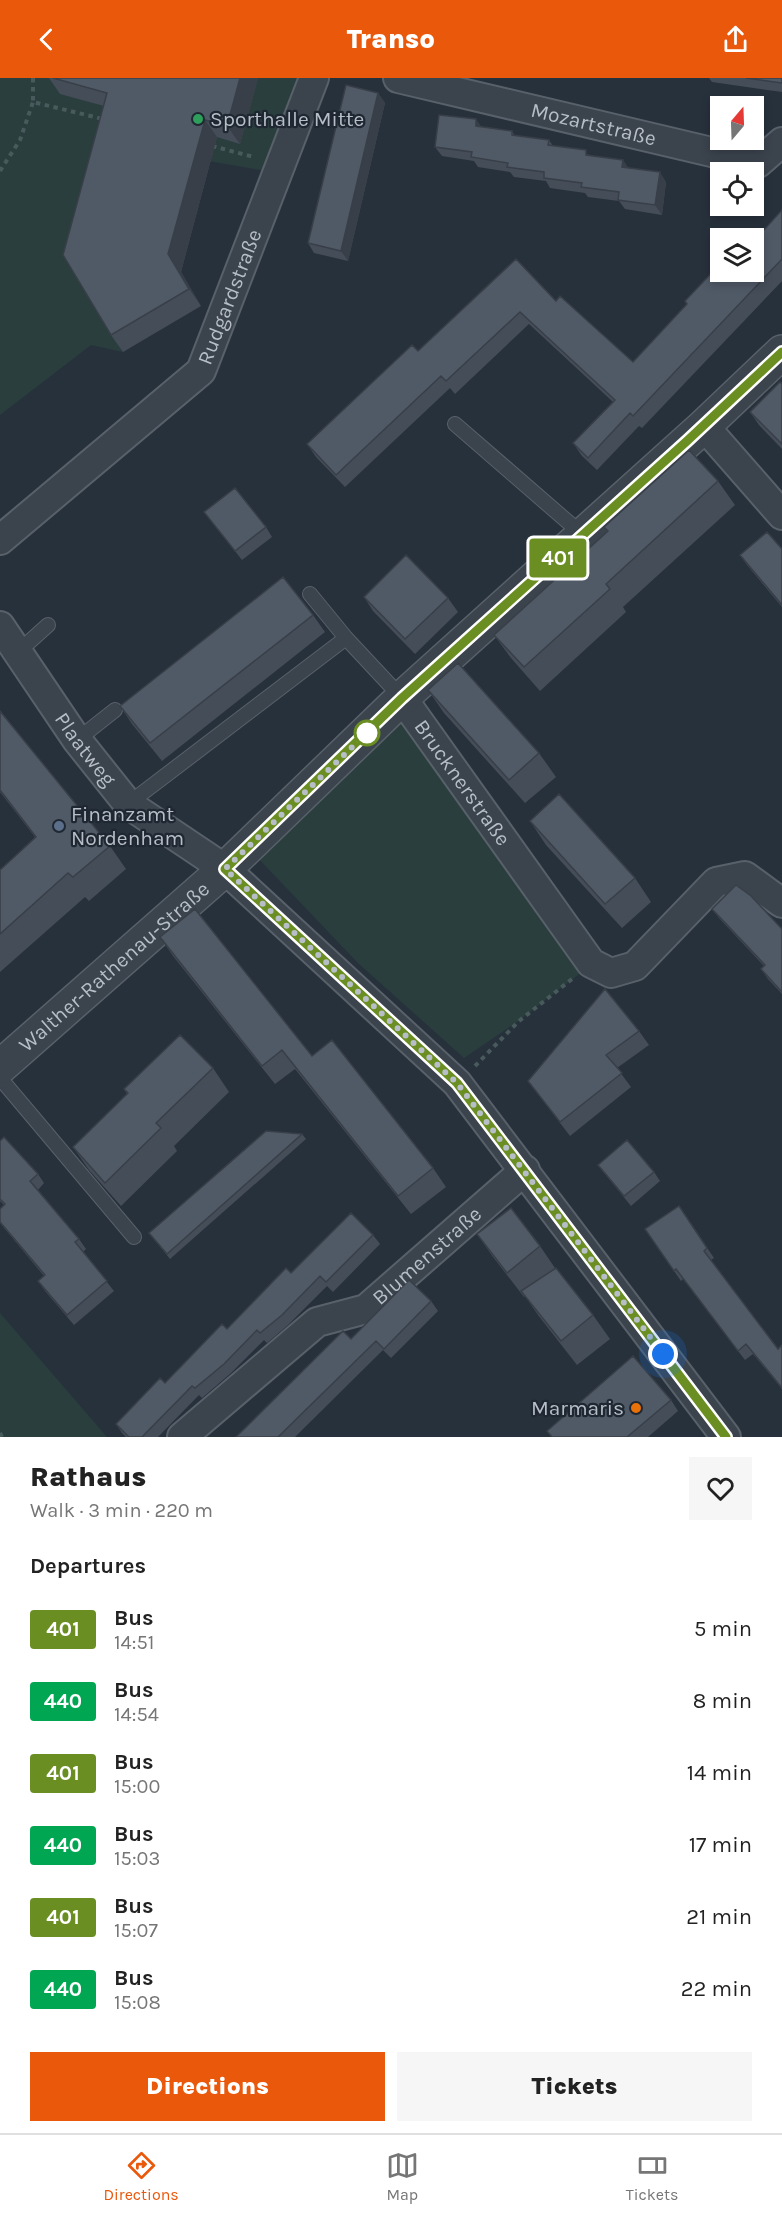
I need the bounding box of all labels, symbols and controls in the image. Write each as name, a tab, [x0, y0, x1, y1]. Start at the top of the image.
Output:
icon: back	[30, 23, 63, 56]
text: Transo	[347, 23, 435, 55]
icon: share	[719, 23, 752, 56]
north arrow	[710, 96, 764, 150]
map controls	[710, 96, 764, 282]
street label: Mozartstraße	[529, 98, 659, 151]
place label: Sporthalle Mitte	[210, 107, 364, 131]
marker: Sporthalle Mitte	[191, 112, 205, 126]
button: locate	[710, 162, 764, 216]
street label: Rudgardstraße	[193, 226, 267, 368]
button: layers	[710, 228, 764, 282]
line badge: 401	[524, 538, 592, 578]
text: 401	[541, 546, 575, 570]
street label: Plaatweg	[50, 708, 121, 791]
street label: Brucknerstraße	[409, 715, 515, 850]
unlabelled marker	[354, 720, 380, 746]
place label: Finanzamt Nordenham	[71, 802, 184, 850]
marker: Finanzamt Nordenham	[52, 819, 66, 833]
street label: Walther-Rathenau-Straße	[14, 877, 214, 1057]
street label: Blumenstraße	[368, 1202, 486, 1310]
your location	[648, 1339, 678, 1369]
place label: Marmaris	[531, 1396, 624, 1420]
marker: Marmaris	[629, 1401, 643, 1415]
button: heart	[689, 1457, 752, 1520]
text: Rathaus	[30, 1460, 146, 1493]
text: Walk · 3 min · 220 m	[30, 1499, 213, 1522]
text: Departures	[30, 1553, 146, 1579]
text: Bus	[114, 1605, 154, 1631]
text: 5 min	[694, 1616, 752, 1642]
text: 401	[46, 1617, 80, 1641]
text: 14:51	[114, 1631, 154, 1654]
text: Bus	[114, 1677, 154, 1703]
text: 8 min	[693, 1688, 752, 1714]
text: 440	[44, 1689, 82, 1713]
text: 14:54	[114, 1703, 159, 1726]
text: Bus	[114, 1749, 154, 1775]
text: 14 min	[687, 1760, 752, 1786]
text: 401	[46, 1761, 80, 1785]
text: 15:00	[114, 1775, 160, 1798]
text: Bus	[114, 1821, 154, 1847]
text: 17 min	[689, 1832, 752, 1858]
text: 440	[44, 1833, 82, 1857]
text: 15:03	[114, 1847, 160, 1870]
text: Bus	[114, 1893, 154, 1919]
text: 21 min	[686, 1904, 752, 1930]
text: 401	[46, 1905, 80, 1929]
text: 15:07	[114, 1919, 158, 1942]
text: Bus	[114, 1965, 154, 1991]
text: 22 min	[681, 1976, 752, 2002]
text: 440	[44, 1977, 82, 2001]
text: 15:08	[114, 1991, 161, 2014]
button: Directions	[30, 2052, 385, 2121]
button: Tickets	[397, 2052, 752, 2121]
tab: Directions	[104, 2149, 179, 2204]
tab: Map	[386, 2149, 419, 2204]
tab: Tickets	[626, 2149, 678, 2204]

